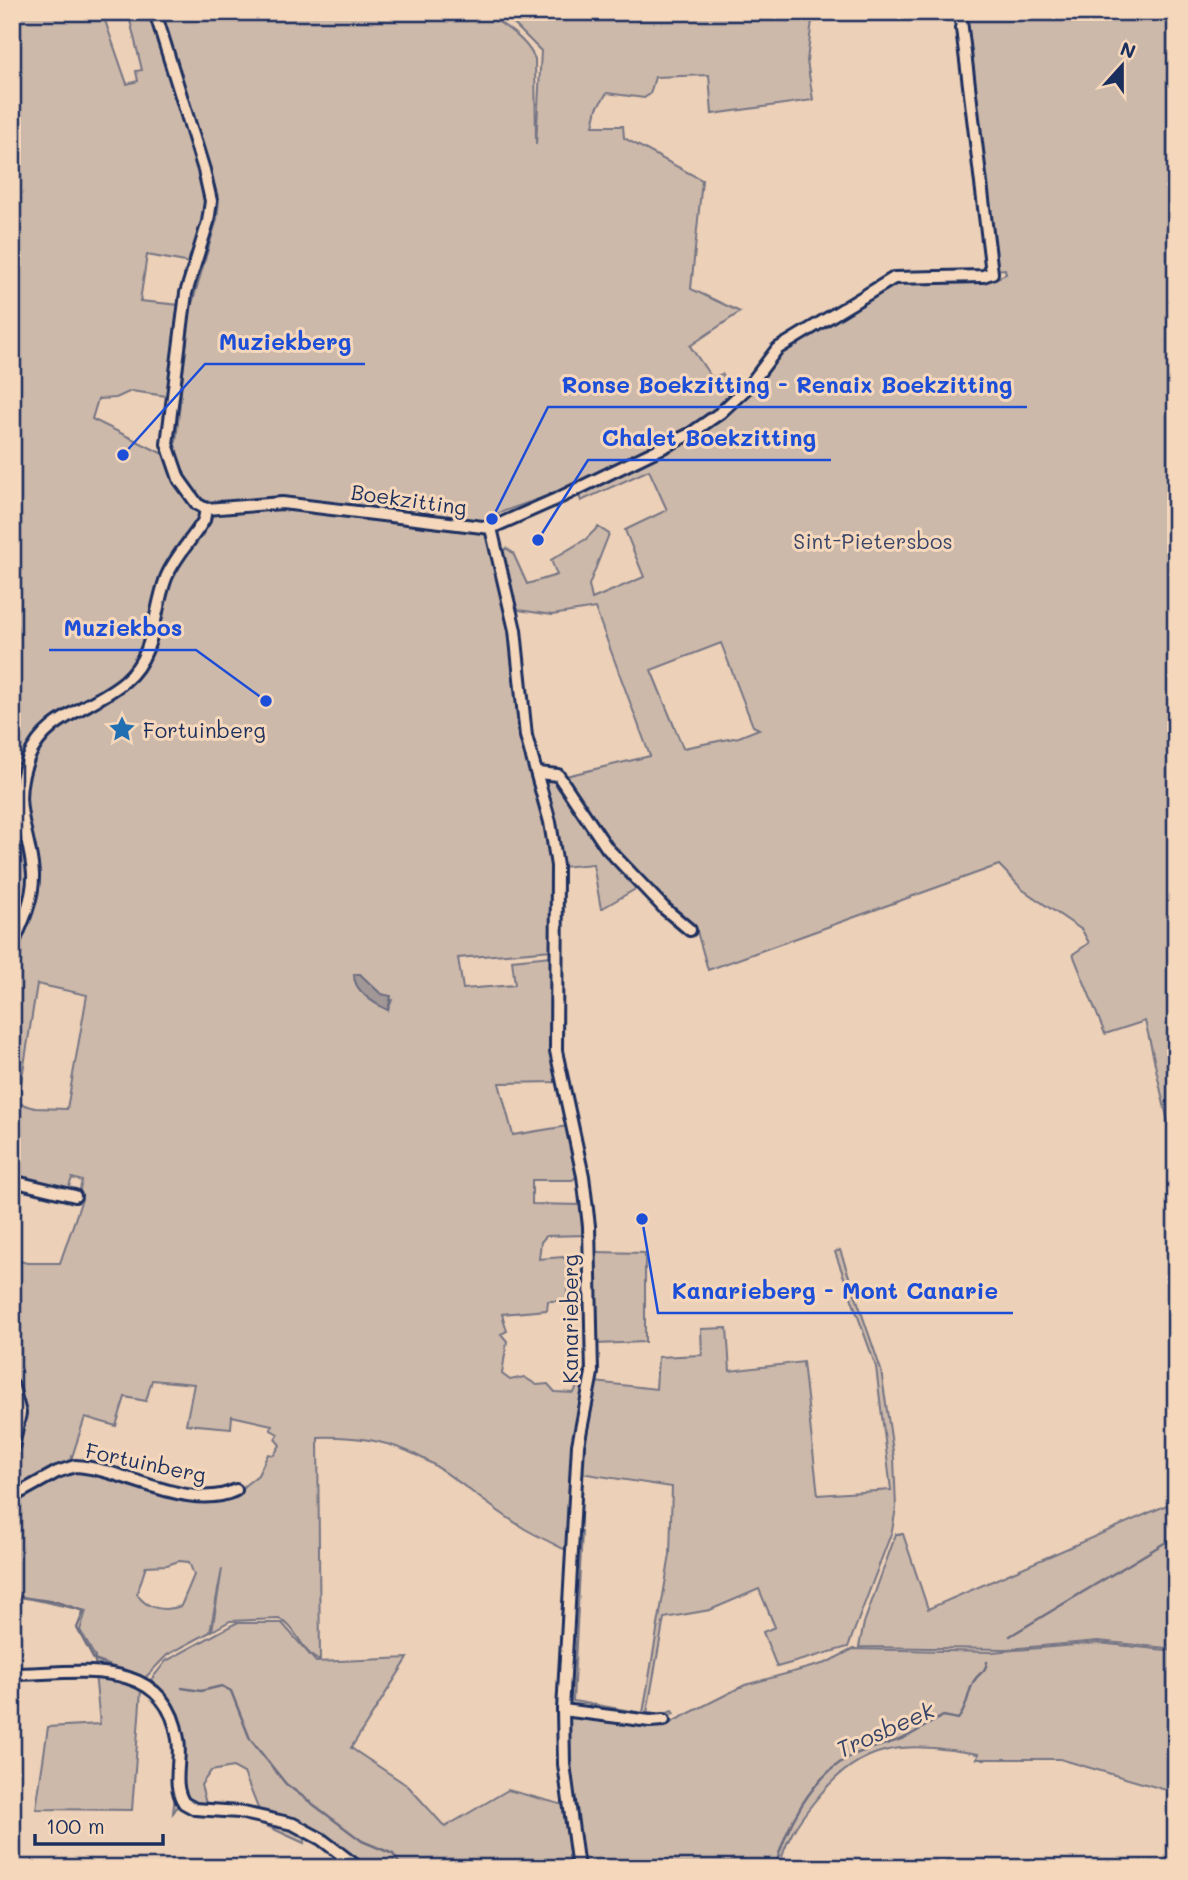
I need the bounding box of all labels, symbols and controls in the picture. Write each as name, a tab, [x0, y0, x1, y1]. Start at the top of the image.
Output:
north arrow	[1086, 32, 1156, 102]
text: N	[1117, 35, 1139, 64]
callout: Muziekberg	[205, 320, 365, 364]
text: Muziekberg	[219, 326, 351, 356]
callout: Ronse Boekzitting - Renaix Boekzitting	[548, 363, 1027, 407]
text: Ronse Boekzitting - Renaix Boekzitting	[562, 369, 1012, 399]
callout: Chalet Boekzitting	[588, 416, 831, 460]
text: Chalet Boekzitting	[602, 422, 816, 452]
street label: Boekzitting	[349, 478, 469, 520]
park label: Sint-Pietersbos	[793, 527, 953, 554]
callout: Muziekbos	[49, 606, 196, 650]
text: Muziekbos	[64, 612, 182, 642]
place icon: Fortuinberg	[107, 714, 137, 744]
place label: Fortuinberg	[143, 716, 266, 743]
street label: Kanarieberg	[556, 1254, 583, 1384]
callout: Kanarieberg - Mont Canarie	[658, 1269, 1013, 1313]
text: Kanarieberg - Mont Canarie	[672, 1275, 998, 1305]
street label: Fortuinberg	[83, 1436, 209, 1488]
water label: Trosbeek	[831, 1694, 940, 1764]
scale bar	[35, 1803, 163, 1847]
text: 100 m	[46, 1812, 105, 1839]

